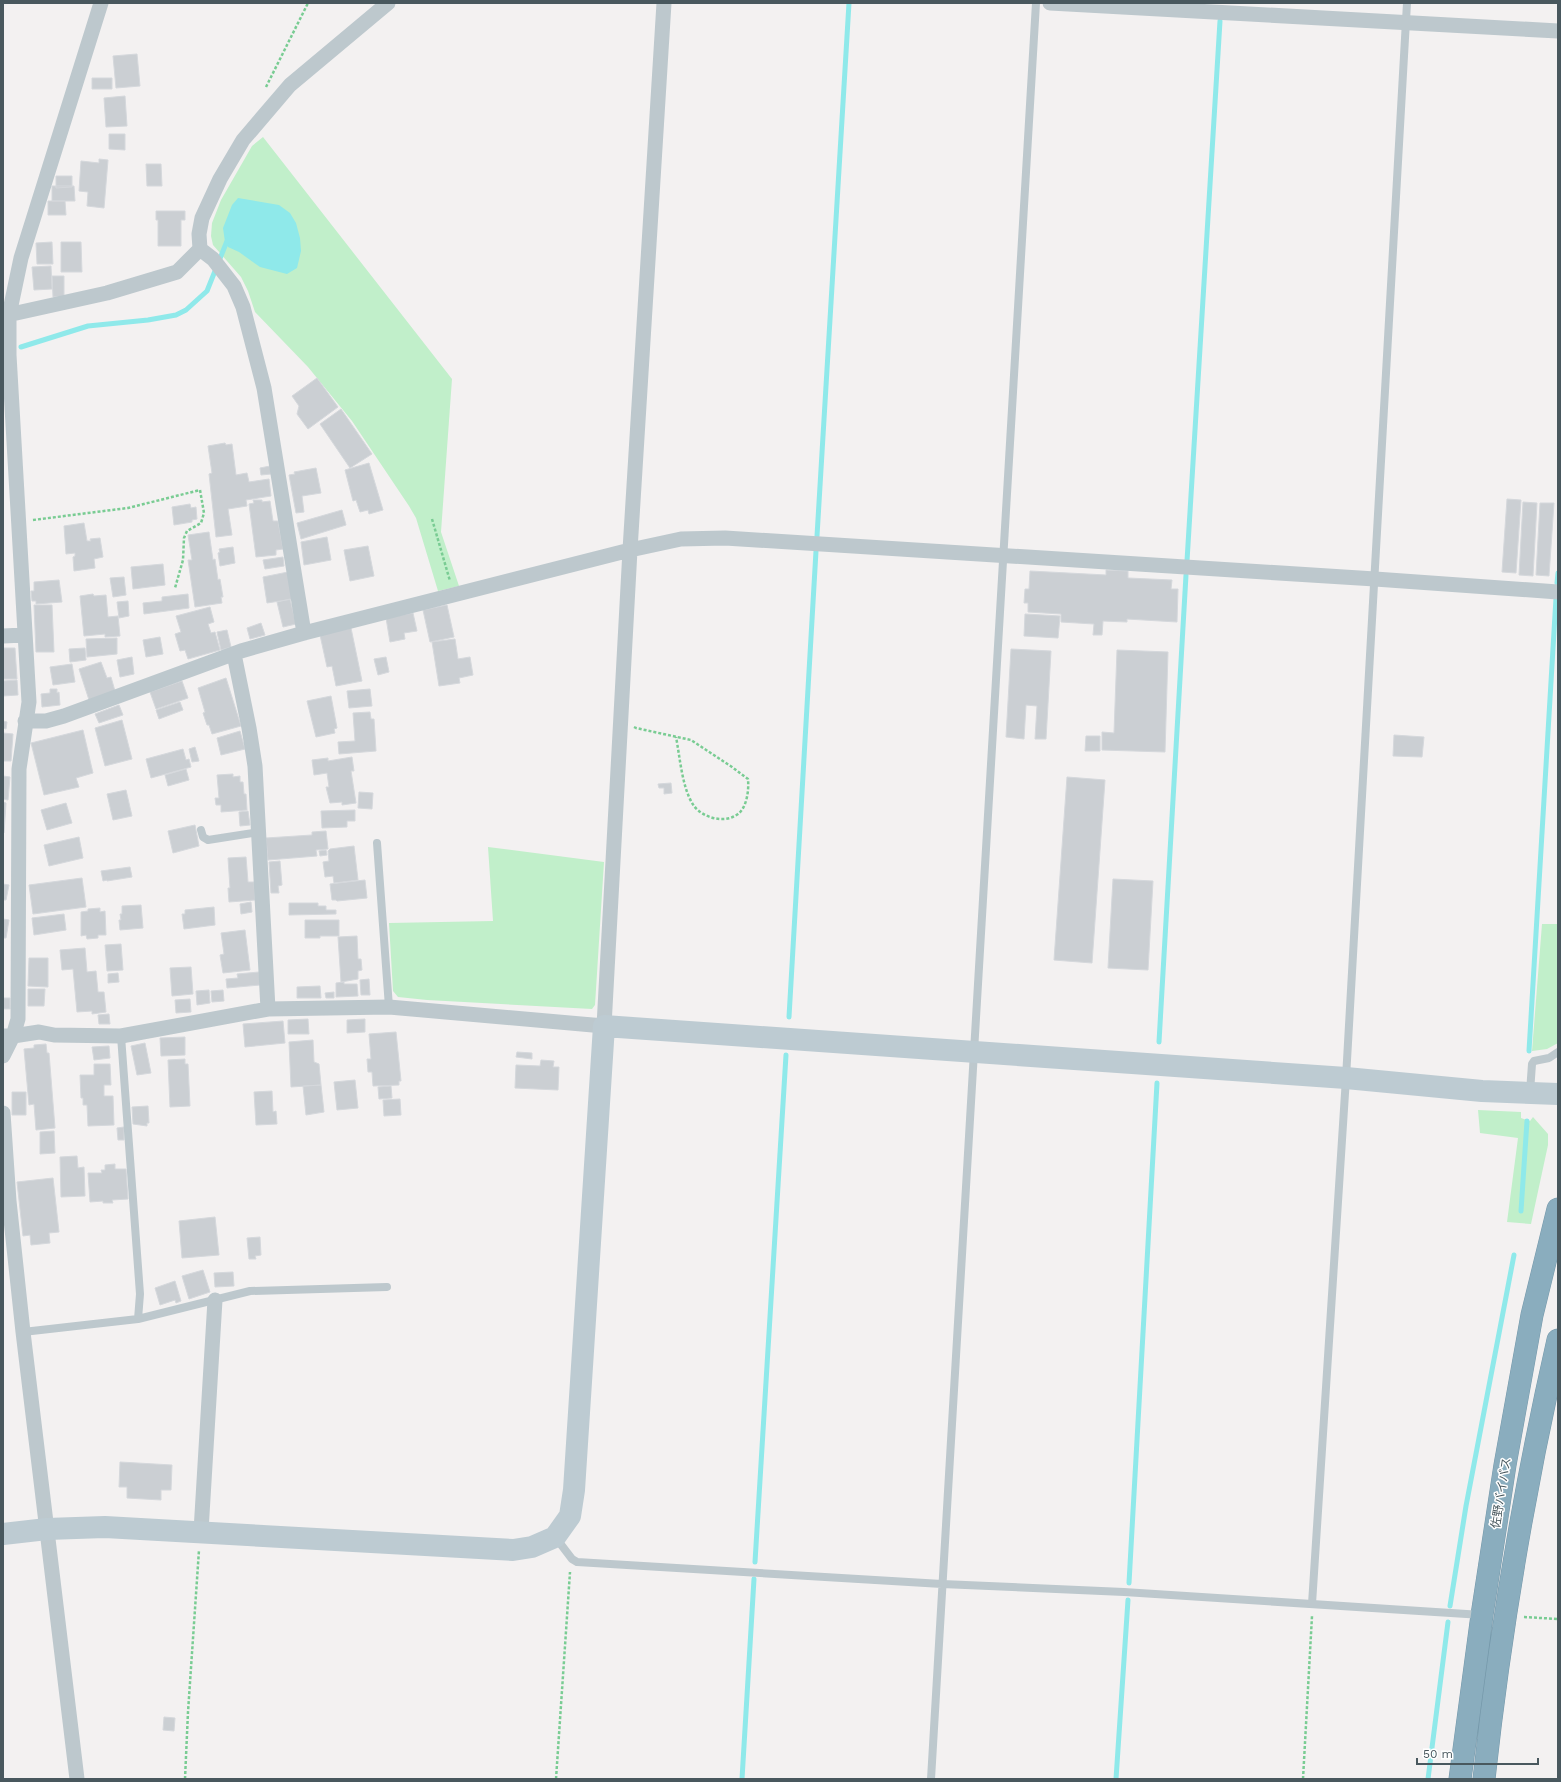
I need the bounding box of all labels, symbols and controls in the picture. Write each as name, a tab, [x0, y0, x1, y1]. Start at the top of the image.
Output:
street label: 佐野バイパス	[1488, 1456, 1514, 1530]
scale bar	[1417, 1740, 1538, 1766]
text: 50 m	[1423, 1747, 1453, 1761]

